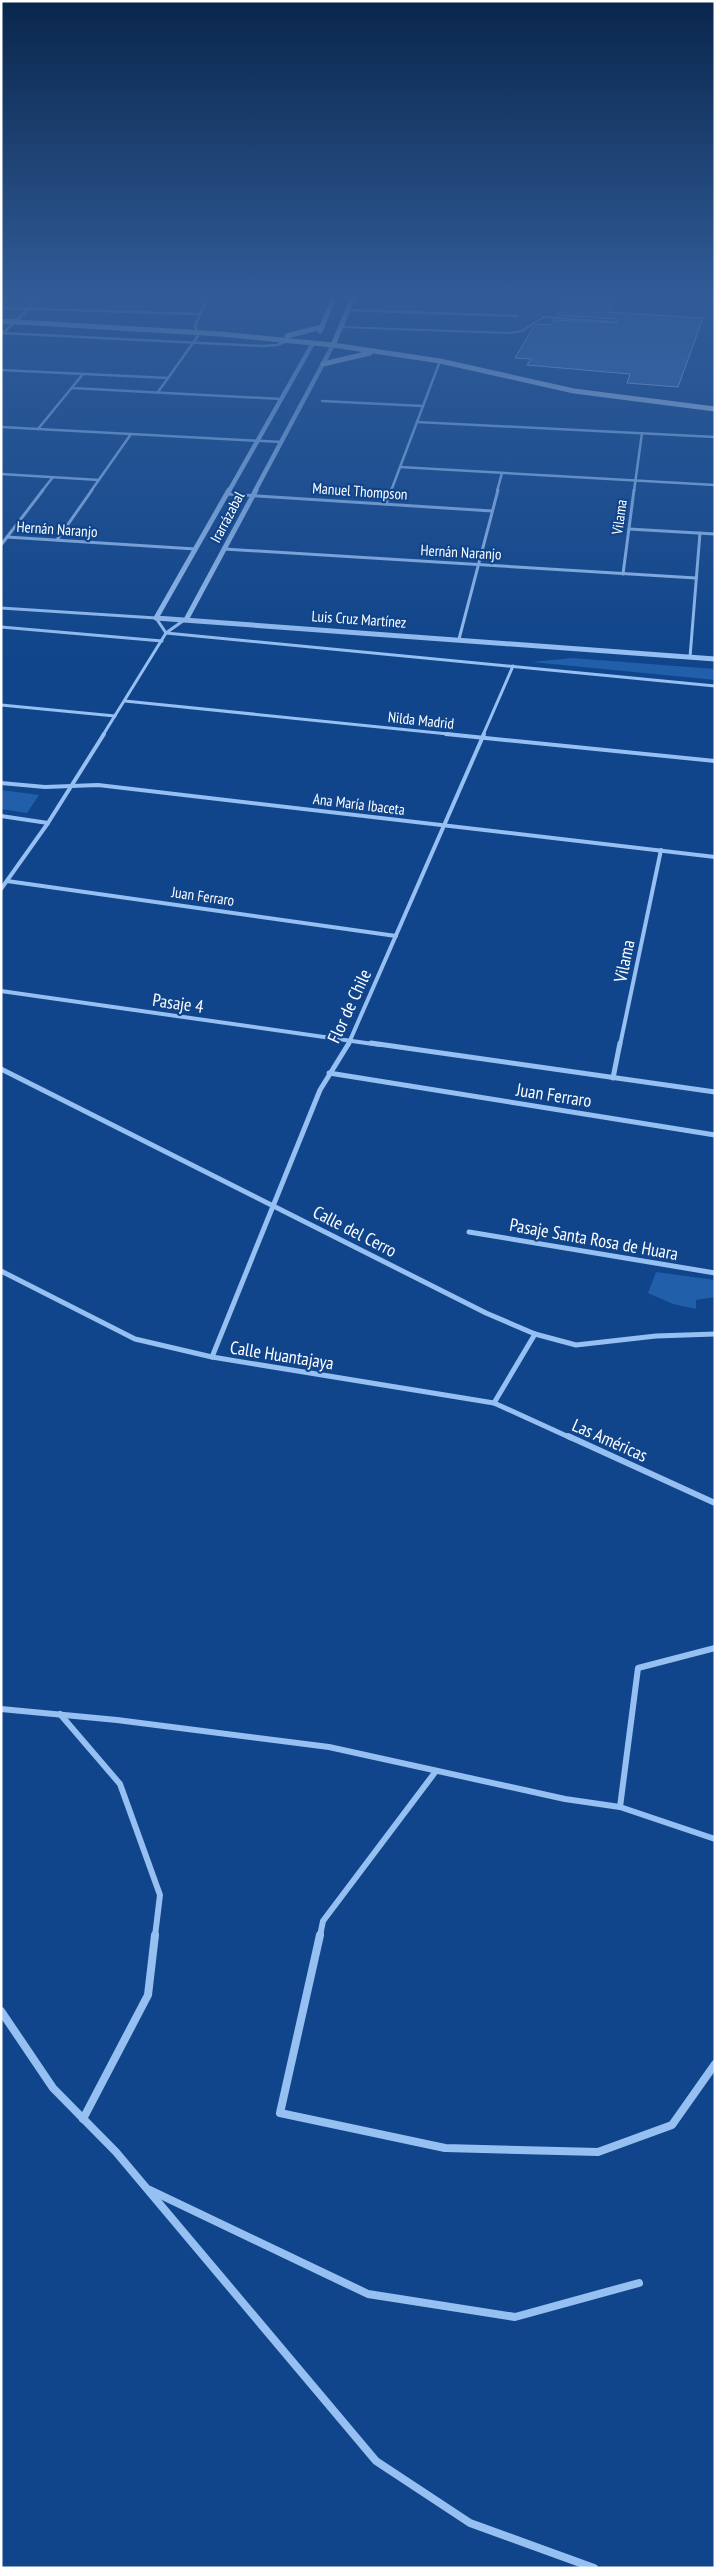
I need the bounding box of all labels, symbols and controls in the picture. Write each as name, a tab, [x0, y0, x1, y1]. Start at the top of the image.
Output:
street label: Manuel Thompson	[312, 478, 408, 504]
street label: Irarrázabal	[206, 488, 249, 546]
street label: Vilama	[607, 498, 631, 537]
street label: Hernán Naranjo	[16, 517, 98, 541]
street label: Hernán Naranjo	[420, 540, 502, 564]
street label: Luis Cruz Martínez	[311, 606, 407, 632]
street label: Nilda Madrid	[387, 707, 455, 733]
street label: Ana María Ibaceta	[312, 789, 406, 819]
street label: Juan Ferraro	[169, 882, 236, 910]
street label: Vilama	[608, 938, 640, 985]
street label: Flor de Chile	[322, 965, 376, 1047]
street label: Pasaje 4	[151, 988, 205, 1018]
street label: Juan Ferraro	[514, 1078, 593, 1112]
street label: Calle del Cerro	[309, 1200, 401, 1262]
street label: Pasaje Santa Rosa de Huara	[508, 1213, 680, 1265]
street label: Calle Huantajaya	[229, 1335, 335, 1375]
street label: Las Américas	[569, 1413, 651, 1467]

